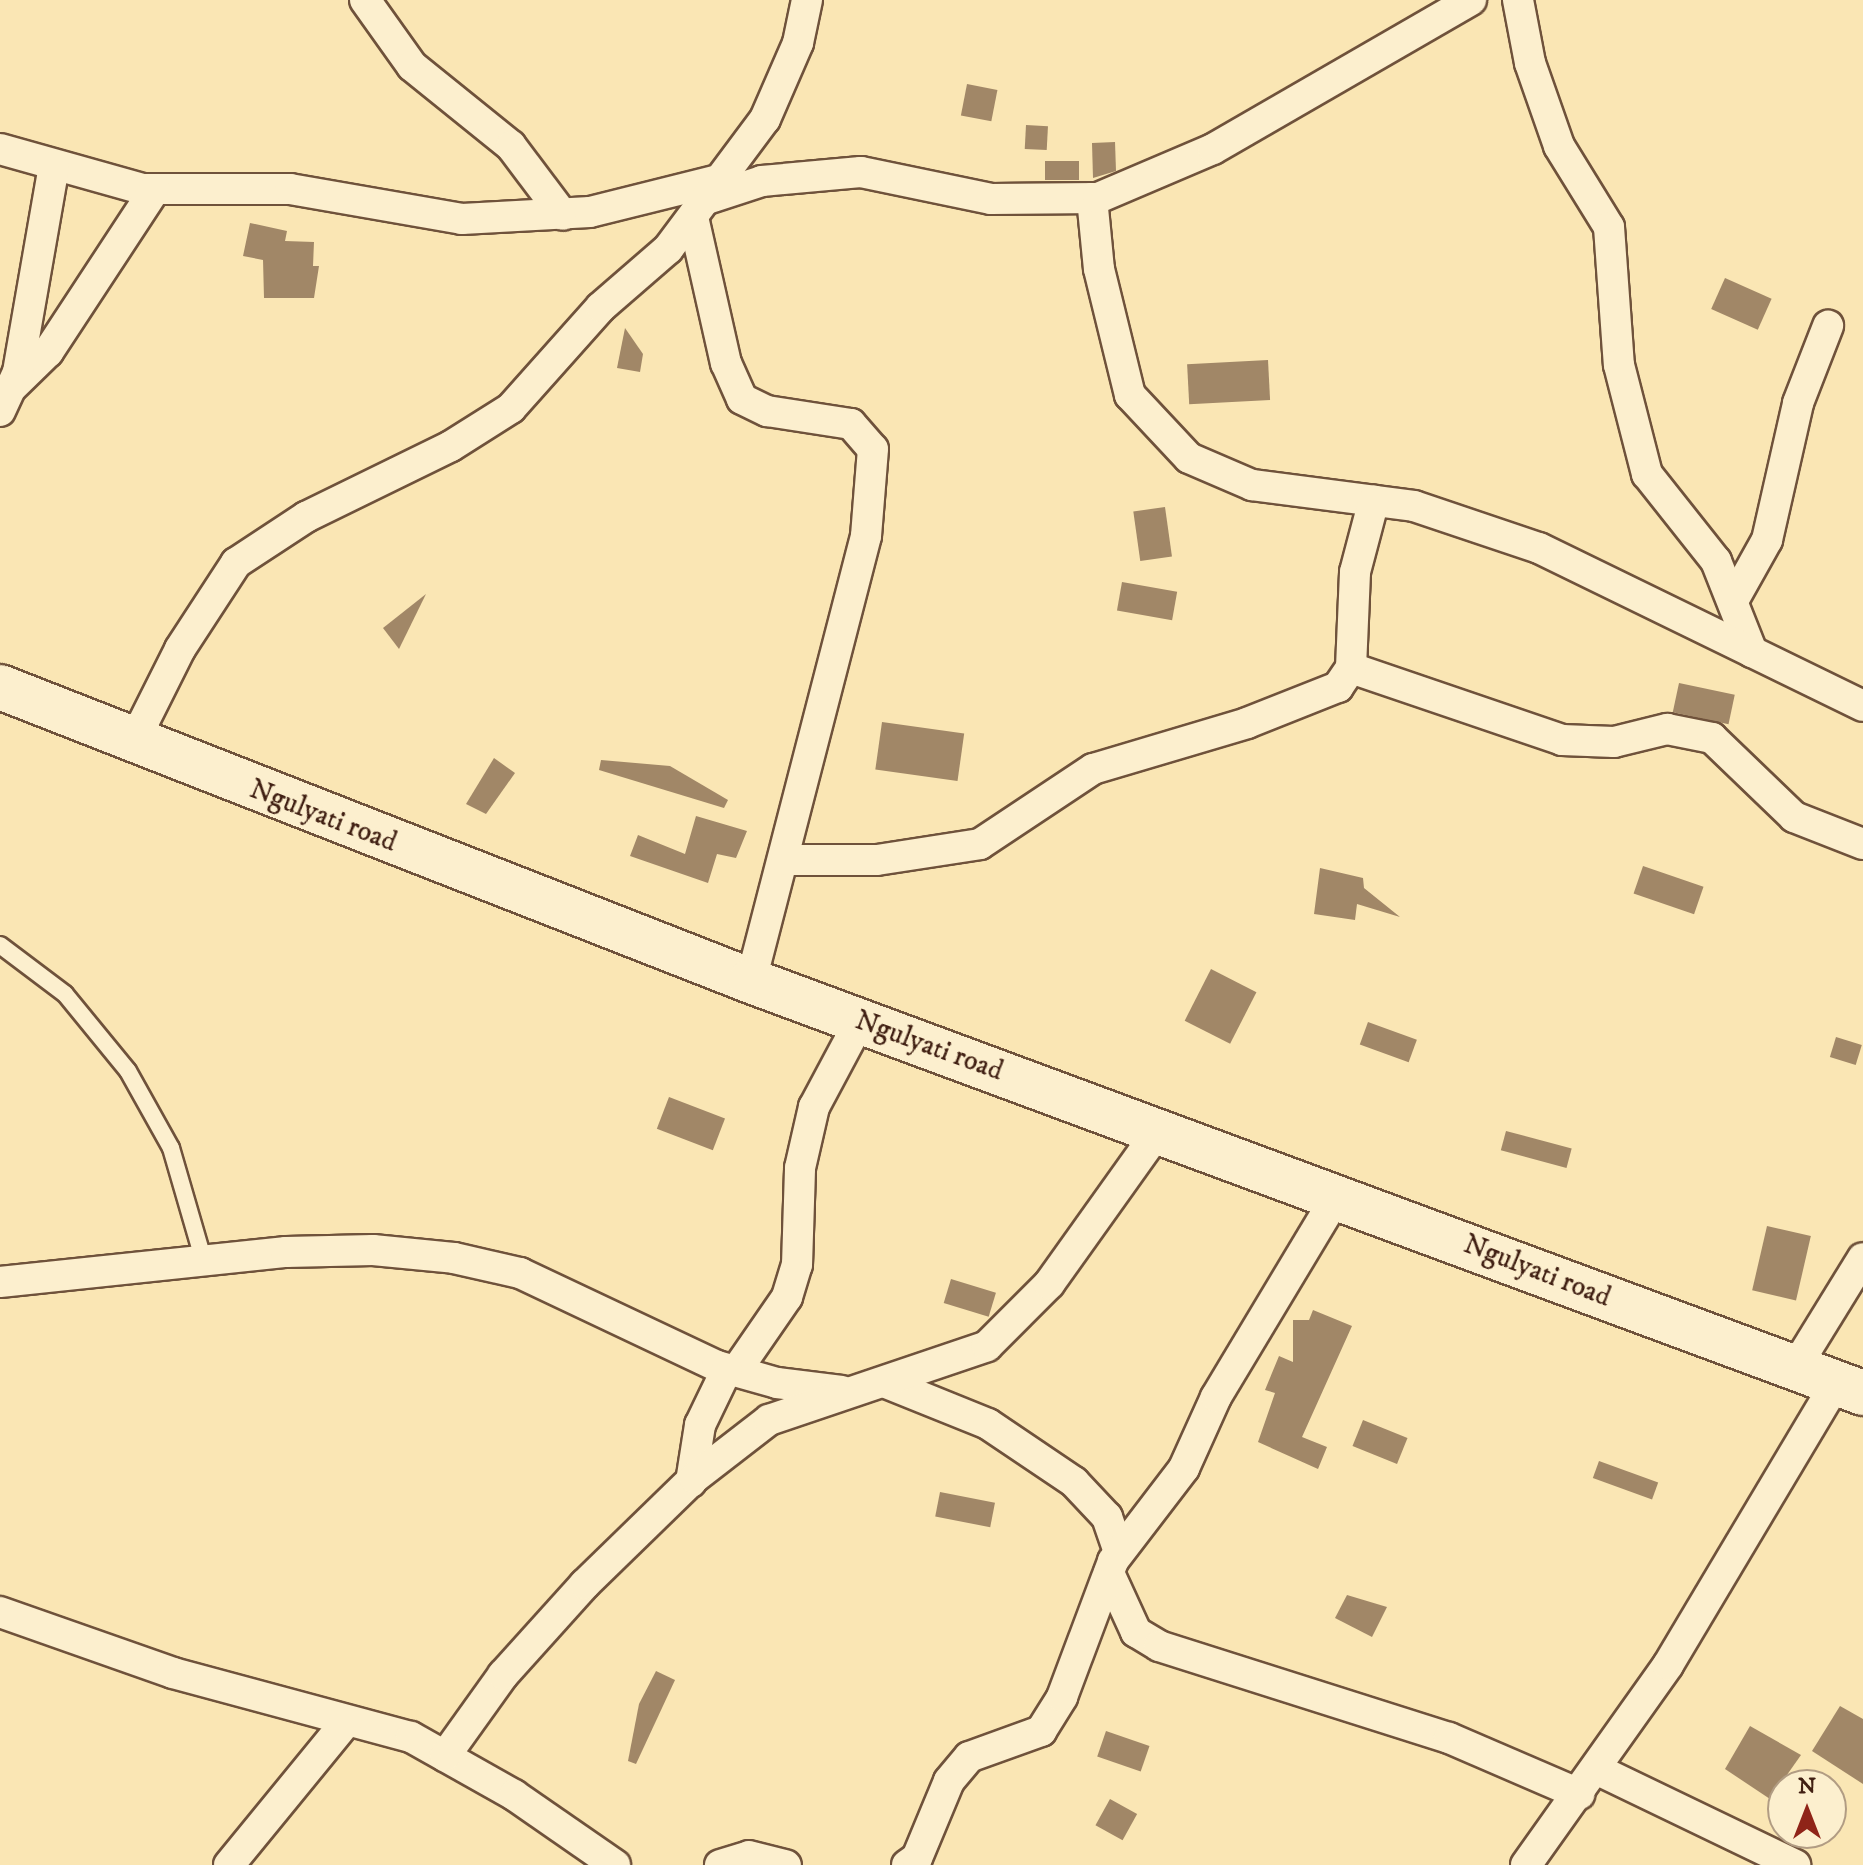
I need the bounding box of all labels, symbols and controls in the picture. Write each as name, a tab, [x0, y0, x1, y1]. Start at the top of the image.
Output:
street label: Ngulyati road	[245, 773, 401, 859]
street label: Ngulyati road	[850, 1004, 1008, 1088]
street label: Ngulyati road	[1459, 1228, 1615, 1314]
north arrow	[1767, 1769, 1847, 1849]
text: N	[1798, 1773, 1816, 1800]

